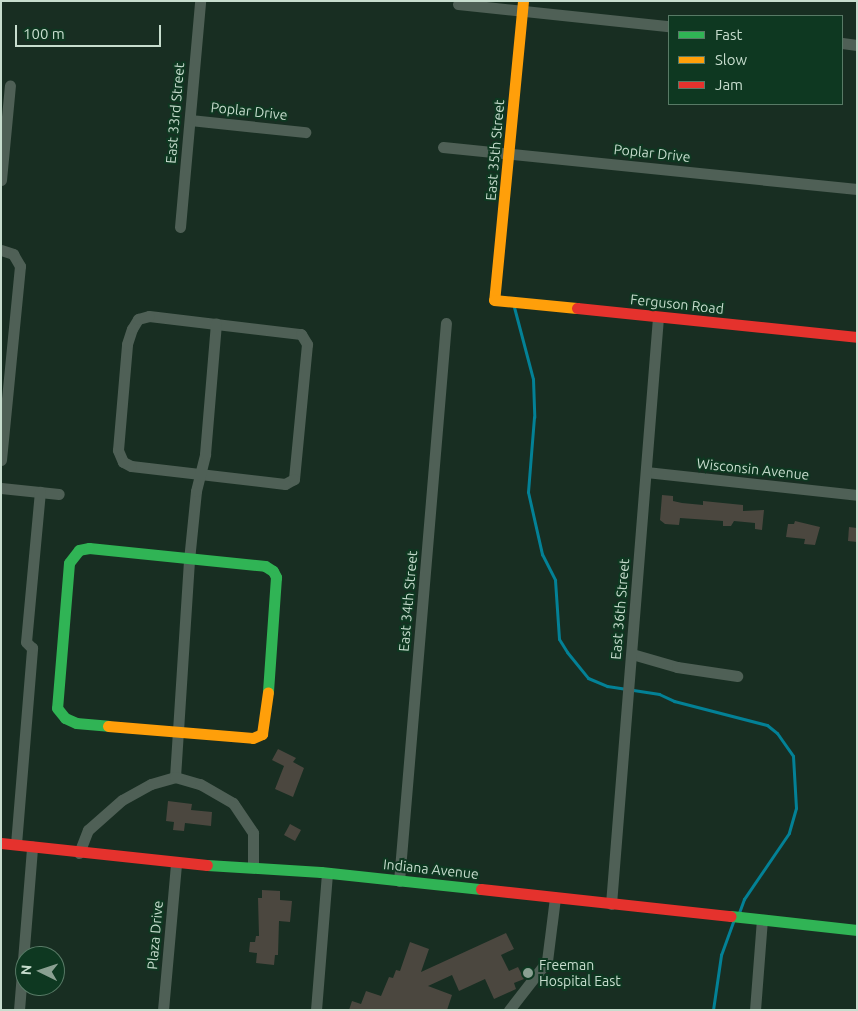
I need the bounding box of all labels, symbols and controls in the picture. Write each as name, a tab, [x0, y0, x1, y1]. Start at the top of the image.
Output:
scale bar	[18, 15, 164, 47]
legend	[668, 15, 843, 105]
text: 100 m	[23, 25, 65, 42]
text: Fast	[715, 26, 742, 43]
text: Slow	[715, 51, 747, 68]
street label: East 33rd Street	[162, 62, 188, 164]
text: Jam	[715, 76, 743, 93]
street label: Poplar Drive	[210, 99, 288, 123]
street label: East 35th Street	[482, 99, 508, 201]
street label: Poplar Drive	[613, 141, 691, 165]
street label: Ferguson Road	[629, 291, 725, 317]
street label: Wisconsin Avenue	[696, 455, 810, 483]
street label: East 34th Street	[395, 550, 421, 652]
street label: East 36th Street	[607, 558, 633, 660]
street label: Indiana Avenue	[382, 856, 480, 882]
street label: Plaza Drive	[144, 900, 166, 970]
north arrow	[15, 946, 65, 996]
place label: Freeman Hospital East	[539, 957, 621, 990]
text: N	[18, 964, 34, 976]
marker: Freeman Hospital East	[521, 966, 535, 980]

